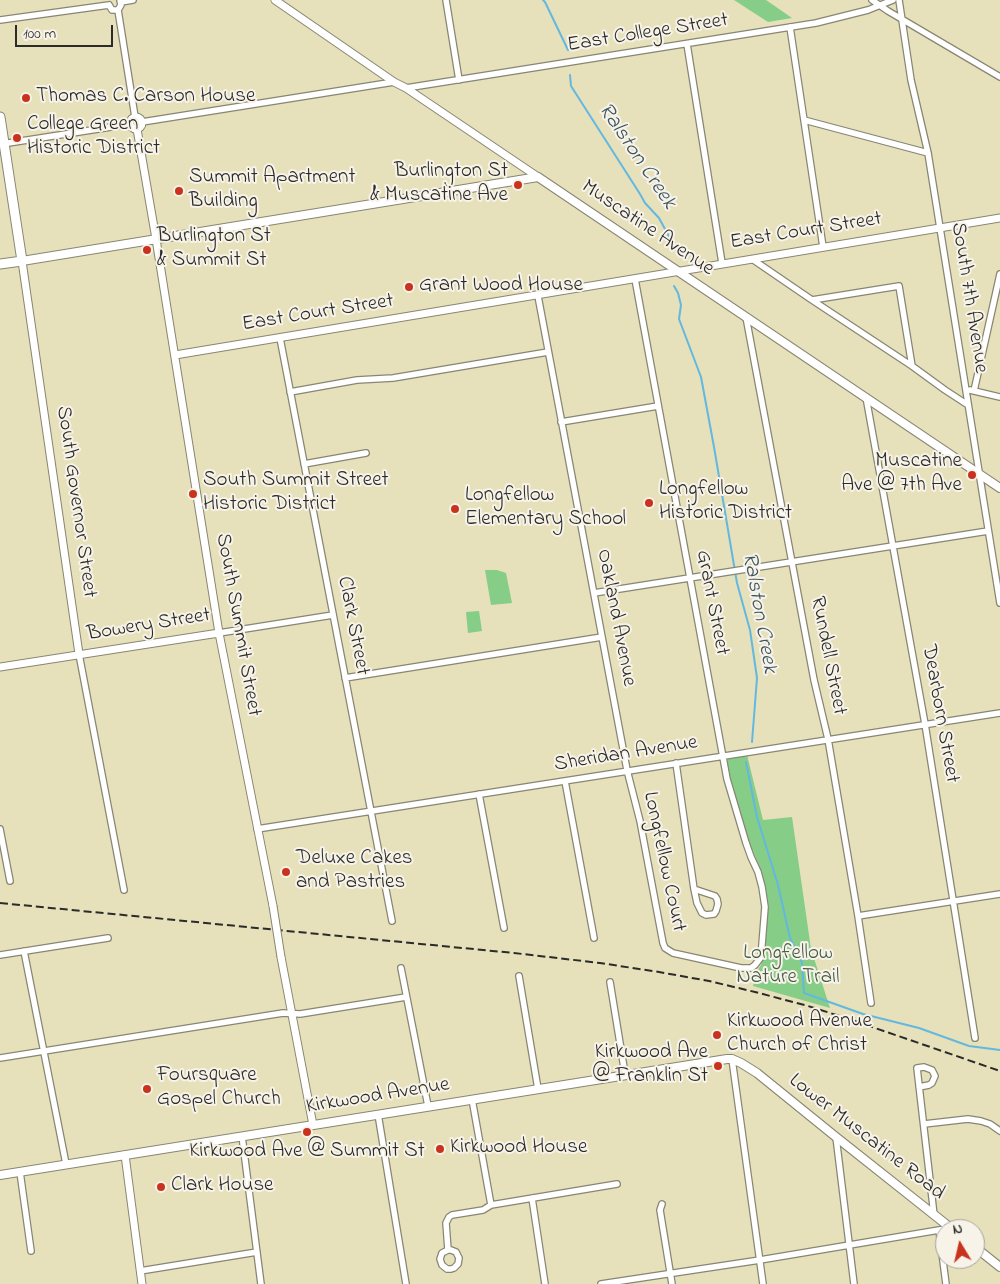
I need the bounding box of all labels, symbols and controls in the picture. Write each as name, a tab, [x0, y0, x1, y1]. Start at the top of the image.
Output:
street label: East College Street	[566, 9, 730, 59]
scale bar	[18, 15, 115, 47]
text: 100 m	[23, 23, 56, 45]
place label: Thomas C. Carson House	[36, 85, 255, 111]
marker: Thomas C. Carson House	[20, 92, 32, 104]
water label: Ralston Creek	[591, 99, 681, 215]
place label: College Green Historic District	[27, 113, 160, 163]
marker: College Green Historic District	[11, 132, 23, 144]
place label: Burlington St & Muscatine Ave	[370, 160, 508, 210]
place label: Summit Apartment Building	[189, 166, 355, 216]
street label: Muscatine Avenue	[576, 175, 718, 283]
marker: Burlington St & Muscatine Ave	[512, 179, 524, 191]
marker: Summit Apartment Building	[173, 185, 185, 197]
street label: East Court Street	[728, 208, 884, 256]
street label: South 7th Avenue	[944, 221, 992, 375]
place label: Burlington St & Summit St	[157, 225, 271, 275]
marker: Burlington St & Summit St	[141, 244, 153, 256]
place label: Grant Wood House	[419, 274, 583, 300]
marker: Grant Wood House	[403, 281, 415, 293]
street label: East Court Street	[240, 290, 396, 338]
street label: South Governor Street	[49, 405, 101, 599]
place label: Muscatine Ave @ 7th Ave	[841, 450, 962, 500]
place label: South Summit Street Historic District	[203, 469, 389, 519]
marker: Muscatine Ave @ 7th Ave	[966, 469, 978, 481]
place label: Longfellow Historic District	[659, 478, 792, 528]
place label: Longfellow Elementary School	[465, 484, 626, 534]
marker: South Summit Street Historic District	[187, 488, 199, 500]
marker: Longfellow Historic District	[643, 497, 655, 509]
marker: Longfellow Elementary School	[449, 503, 461, 515]
street label: South Summit Street	[208, 531, 266, 719]
street label: Oakland Avenue	[589, 547, 641, 689]
street label: Grant Street	[688, 548, 734, 658]
water label: Ralston Creek	[734, 550, 782, 676]
street label: Clark Street	[330, 574, 374, 678]
street label: Rundell Street	[803, 595, 851, 717]
street label: Bowery Street	[85, 604, 213, 648]
street label: Dearborn Street	[914, 643, 964, 785]
street label: Sheridan Avenue	[553, 731, 699, 779]
street label: Longfellow Court	[636, 790, 690, 934]
place label: Deluxe Cakes and Pastries	[296, 847, 413, 897]
marker: Deluxe Cakes and Pastries	[280, 866, 292, 878]
park label: Longfellow Nature Trail	[737, 942, 839, 992]
place label: Kirkwood Avenue Church of Christ	[727, 1010, 872, 1060]
marker: Kirkwood Avenue Church of Christ	[711, 1029, 723, 1041]
place label: Kirkwood Ave @ Franklin St	[593, 1041, 708, 1091]
marker: Kirkwood Ave @ Franklin St	[712, 1060, 724, 1072]
place label: Foursquare Gospel Church	[157, 1064, 281, 1114]
street label: Lower Muscatine Road	[783, 1069, 949, 1207]
street label: Kirkwood Avenue	[304, 1073, 452, 1121]
marker: Foursquare Gospel Church	[141, 1083, 153, 1095]
marker: Kirkwood Ave @ Summit St	[301, 1126, 313, 1138]
place label: Kirkwood House	[450, 1136, 587, 1162]
place label: Kirkwood Ave @ Summit St	[189, 1140, 425, 1166]
marker: Kirkwood House	[434, 1143, 446, 1155]
place label: Clark House	[171, 1174, 274, 1200]
marker: Clark House	[155, 1181, 167, 1193]
north arrow	[935, 1219, 985, 1269]
text: N	[951, 1219, 964, 1241]

